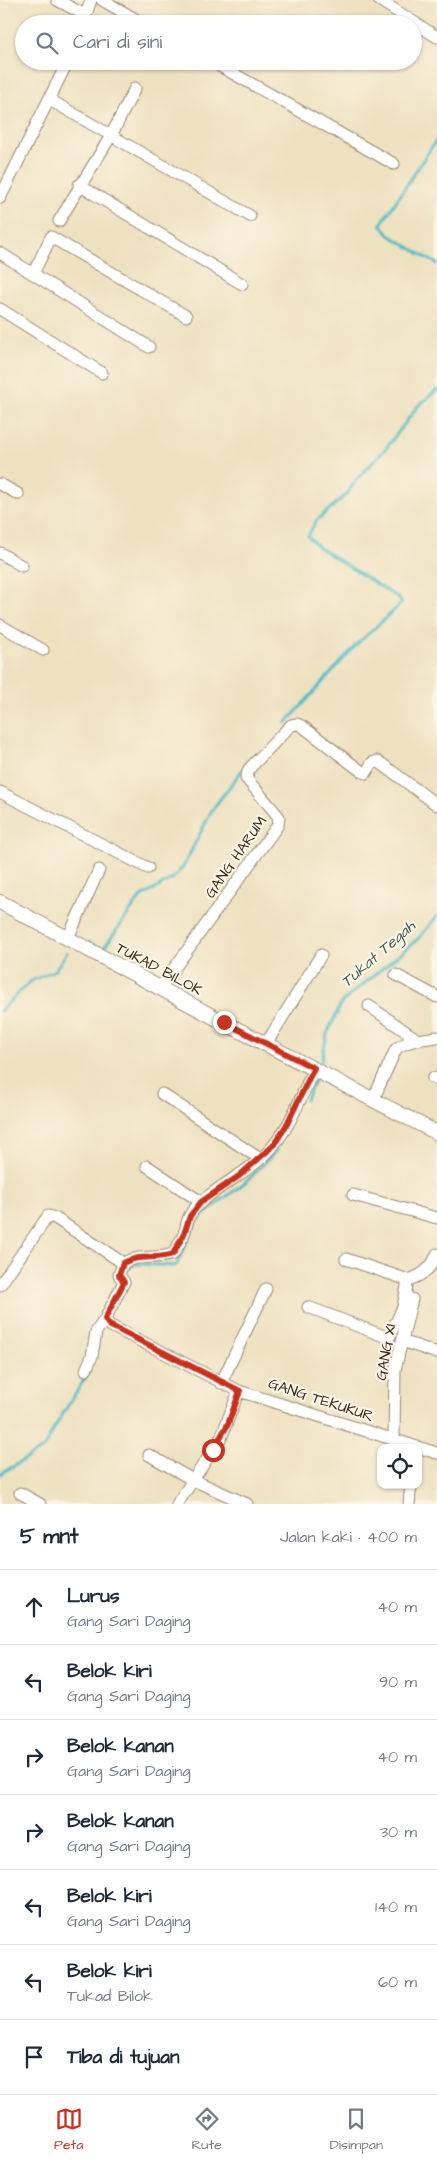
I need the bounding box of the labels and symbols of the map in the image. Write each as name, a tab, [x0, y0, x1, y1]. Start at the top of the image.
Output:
street label: GANG HARUM	[200, 812, 272, 902]
water label: Tukat Tegah	[336, 915, 421, 993]
street label: TUKAD BILOK	[112, 938, 206, 1000]
route end	[213, 1011, 236, 1034]
street label: GANG XI	[371, 1322, 401, 1382]
street label: GANG TEKUKUR	[266, 1373, 376, 1427]
route start	[202, 1439, 225, 1462]

